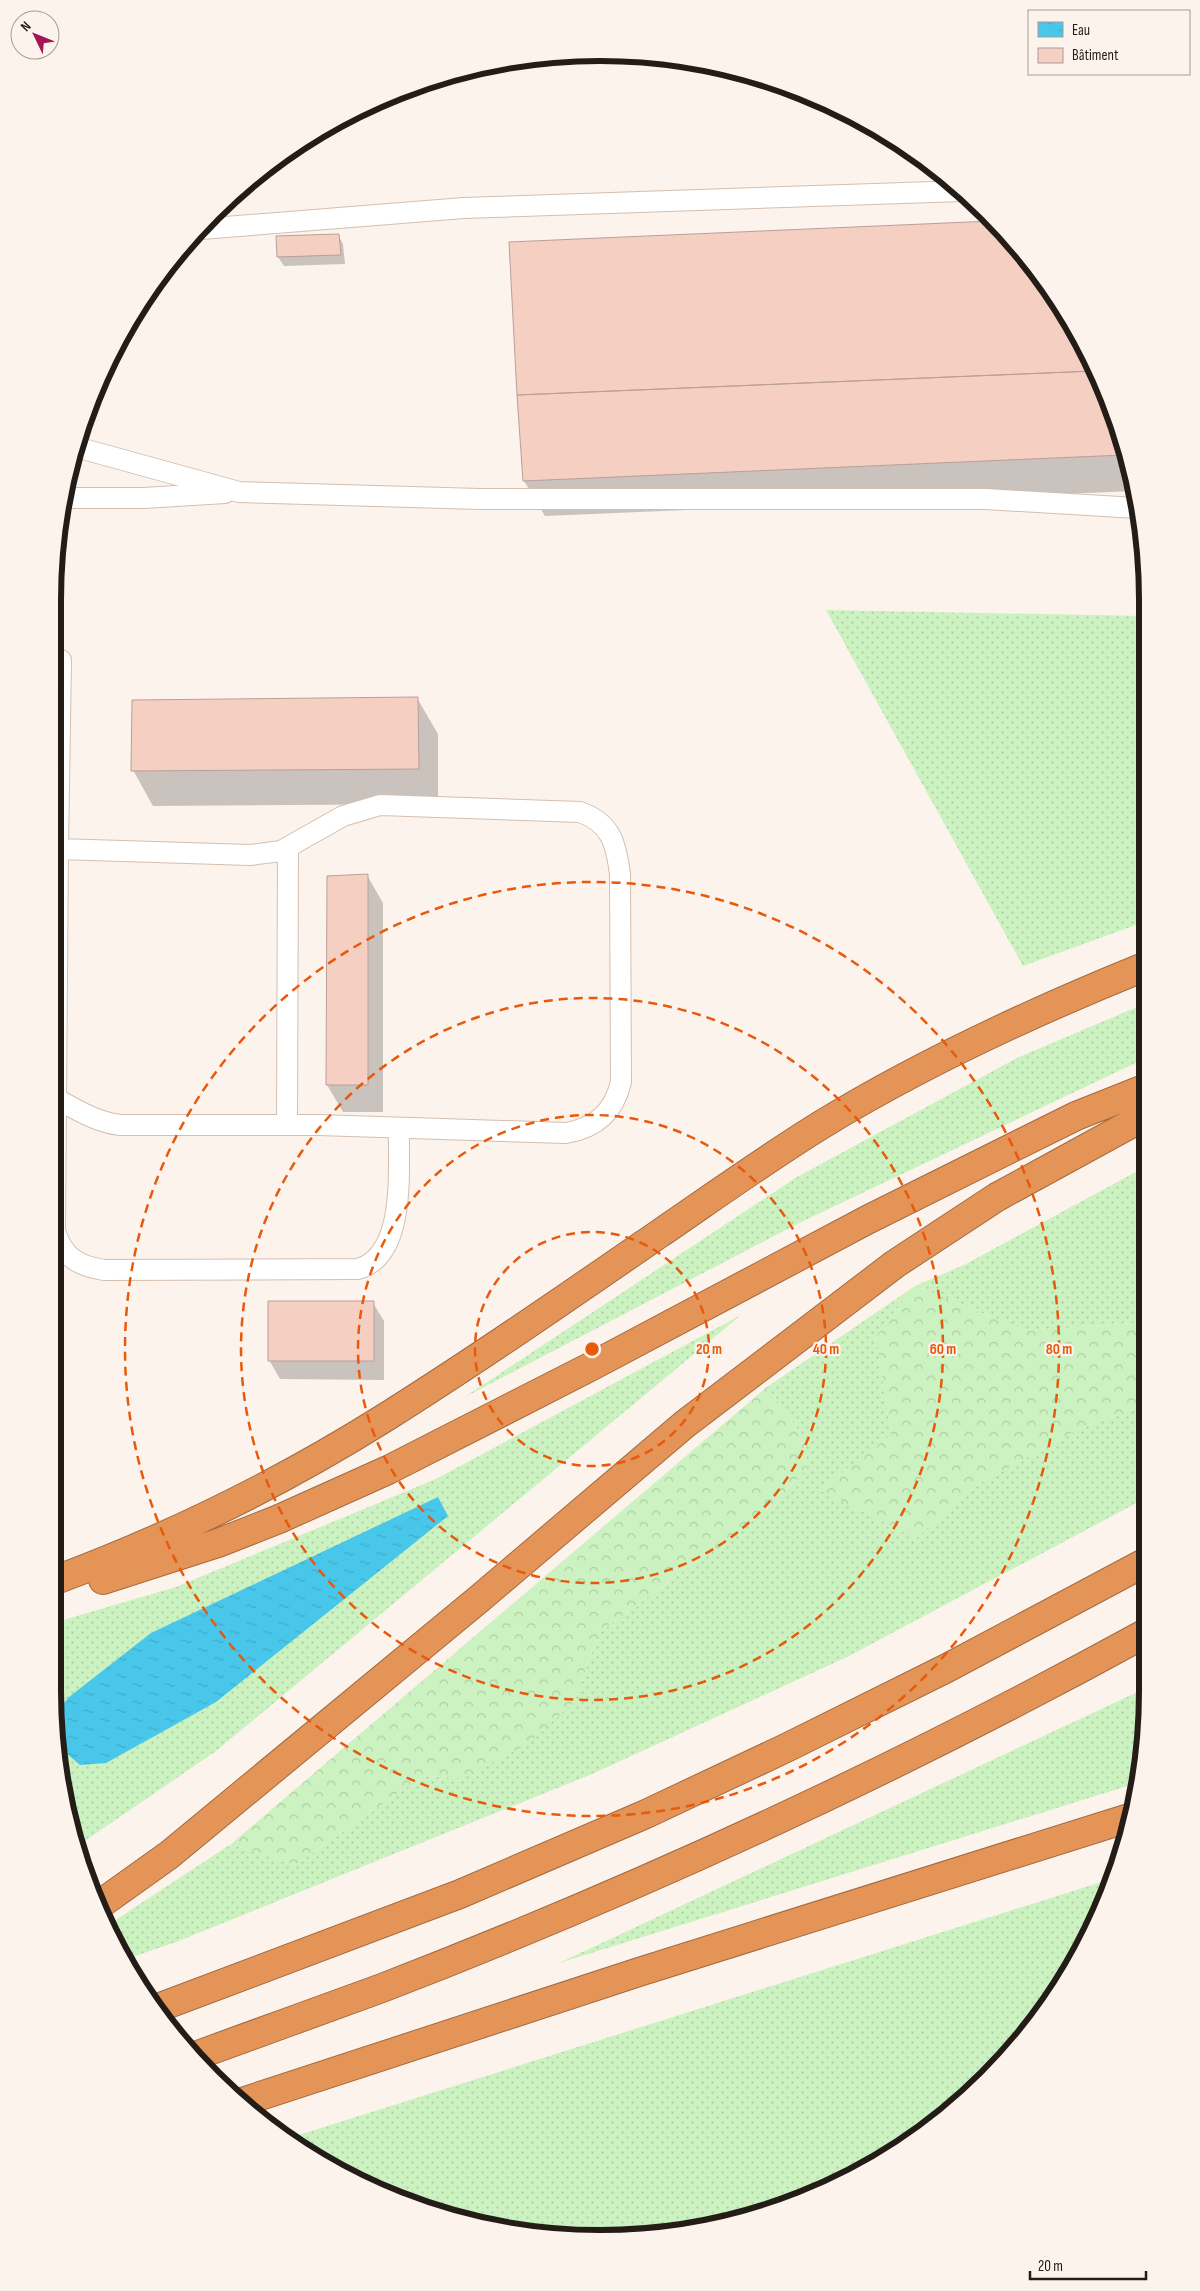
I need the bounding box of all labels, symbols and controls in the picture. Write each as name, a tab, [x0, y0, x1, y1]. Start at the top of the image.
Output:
north arrow	[10, 10, 60, 60]
legend	[1028, 10, 1190, 75]
text: N	[17, 18, 35, 35]
text: Eau	[1072, 21, 1090, 40]
text: Bâtiment	[1072, 46, 1119, 65]
centre of rings	[583, 1340, 601, 1358]
text: 20 m	[696, 1340, 722, 1359]
text: 40 m	[813, 1340, 839, 1359]
text: 60 m	[930, 1340, 956, 1359]
text: 80 m	[1046, 1340, 1072, 1359]
scale bar	[1030, 2248, 1146, 2280]
text: 20 m	[1038, 2257, 1063, 2276]

